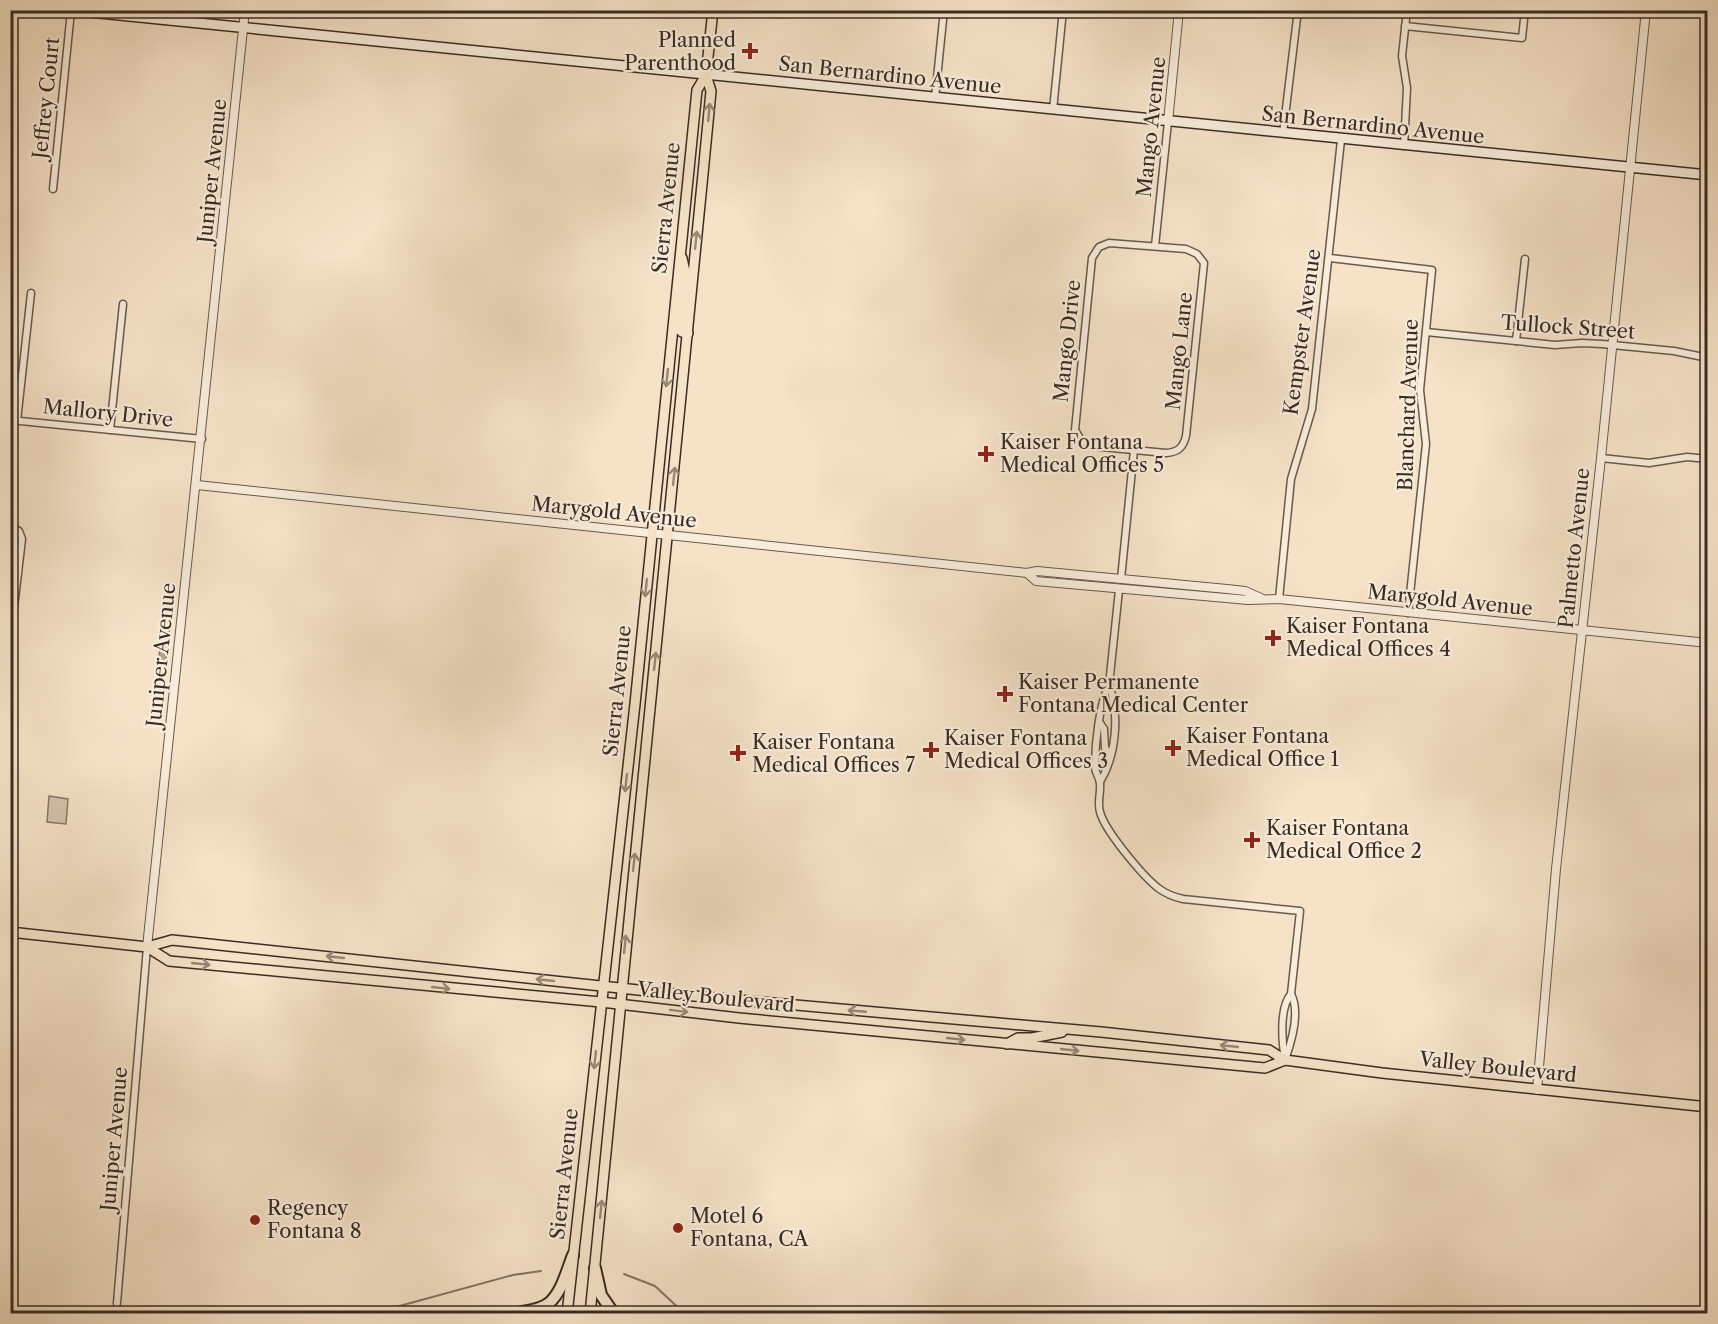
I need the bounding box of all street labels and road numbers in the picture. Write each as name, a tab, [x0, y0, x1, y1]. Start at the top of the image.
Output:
street label: Jeffrey Court	[27, 36, 64, 163]
street label: San Bernardino Avenue	[777, 51, 1003, 99]
street label: Mango Avenue	[1132, 55, 1170, 199]
street label: Juniper Avenue	[192, 98, 232, 247]
street label: San Bernardino Avenue	[1260, 101, 1486, 149]
street label: Sierra Avenue	[647, 141, 685, 275]
street label: Kempster Avenue	[1278, 247, 1326, 417]
street label: Mango Drive	[1049, 279, 1085, 403]
street label: Mango Lane	[1161, 291, 1197, 411]
street label: Tullock Street	[1500, 310, 1636, 344]
street label: Blanchard Avenue	[1393, 318, 1423, 492]
street label: Mallory Drive	[42, 394, 174, 432]
street label: Palmetto Avenue	[1554, 467, 1594, 629]
street label: Marygold Avenue	[530, 491, 698, 533]
street label: Marygold Avenue	[1366, 579, 1534, 621]
street label: Juniper Avenue	[141, 582, 181, 731]
street label: Sierra Avenue	[598, 624, 636, 758]
street label: Valley Boulevard	[635, 977, 796, 1017]
street label: Valley Boulevard	[1417, 1047, 1578, 1087]
street label: Juniper Avenue	[95, 1066, 132, 1215]
street label: Sierra Avenue	[545, 1107, 583, 1241]

